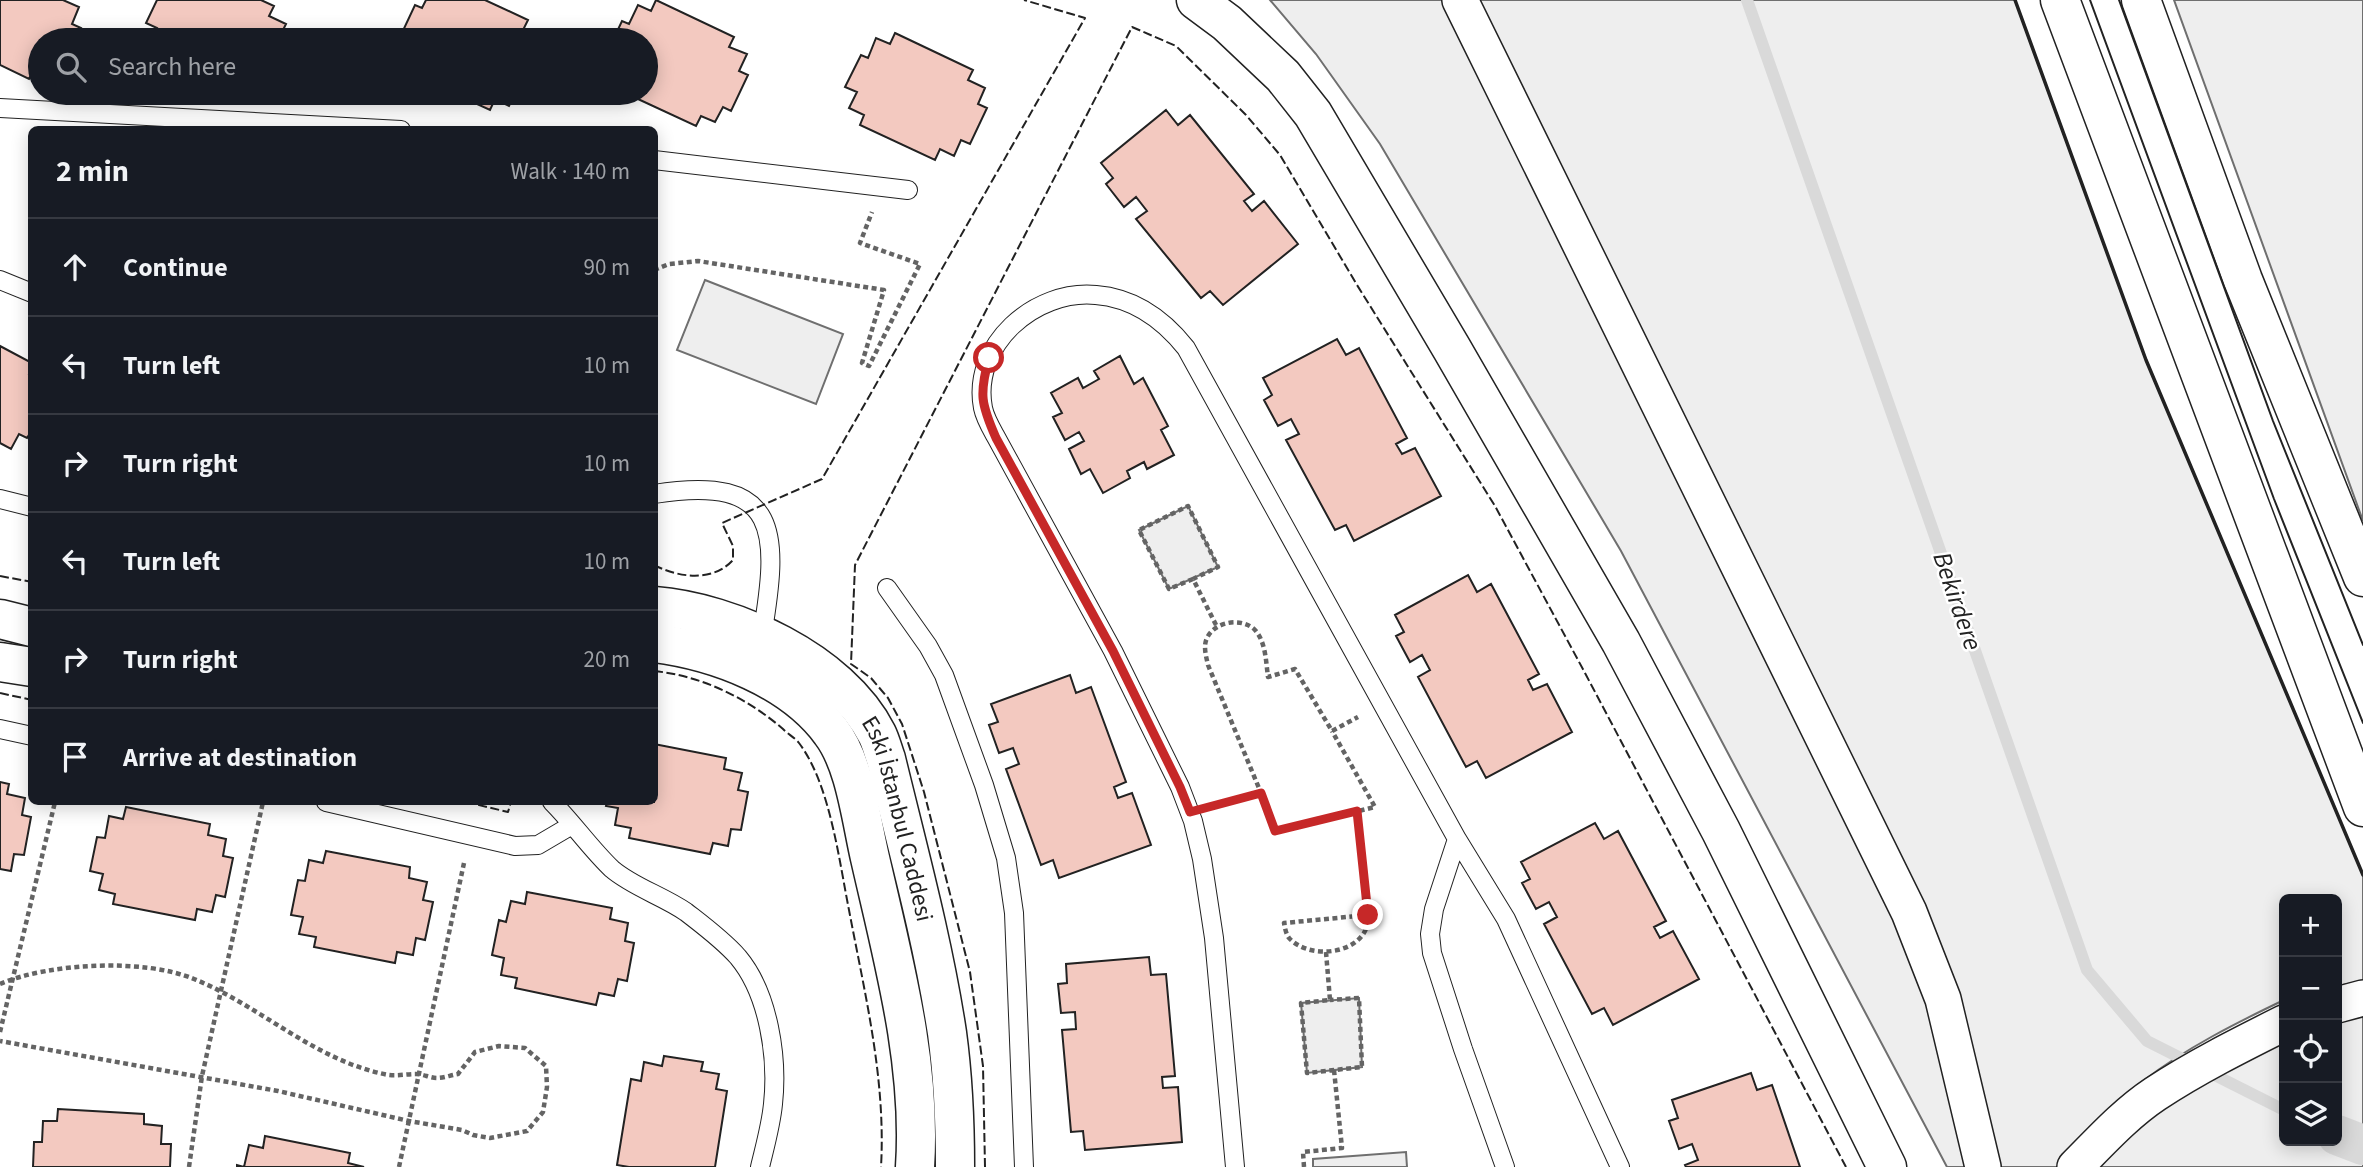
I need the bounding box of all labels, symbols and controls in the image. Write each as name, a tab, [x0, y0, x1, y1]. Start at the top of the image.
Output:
search box	[28, 28, 658, 105]
icon: search	[52, 48, 90, 86]
text: Search here	[108, 48, 236, 85]
text: 2 min	[56, 150, 129, 193]
text: Walk · 140 m	[511, 155, 630, 188]
icon: ahead	[56, 248, 94, 286]
text: Continue	[123, 249, 228, 286]
text: 90 m	[583, 251, 630, 284]
route start	[973, 342, 1004, 373]
icon: left	[56, 346, 94, 384]
text: Turn left	[123, 347, 220, 384]
text: 10 m	[583, 349, 630, 382]
icon: right	[56, 444, 94, 482]
text: Turn right	[123, 445, 238, 482]
text: 10 m	[583, 447, 630, 480]
icon: left	[56, 542, 94, 580]
text: Turn left	[123, 543, 220, 580]
text: 10 m	[583, 545, 630, 578]
water label: Bekirdere	[1923, 547, 1992, 655]
icon: right	[56, 640, 94, 678]
text: Turn right	[123, 641, 238, 678]
text: 20 m	[583, 643, 630, 676]
street label: Eski İstanbul Caddesi	[852, 709, 942, 925]
icon: arrive	[56, 738, 94, 776]
text: Arrive at destination	[123, 739, 357, 776]
map controls	[2279, 894, 2342, 1146]
button: +	[2279, 894, 2342, 957]
route end	[1352, 899, 1383, 930]
button: −	[2279, 957, 2342, 1020]
button: locate	[2279, 1020, 2342, 1083]
button: layers	[2279, 1083, 2342, 1146]

